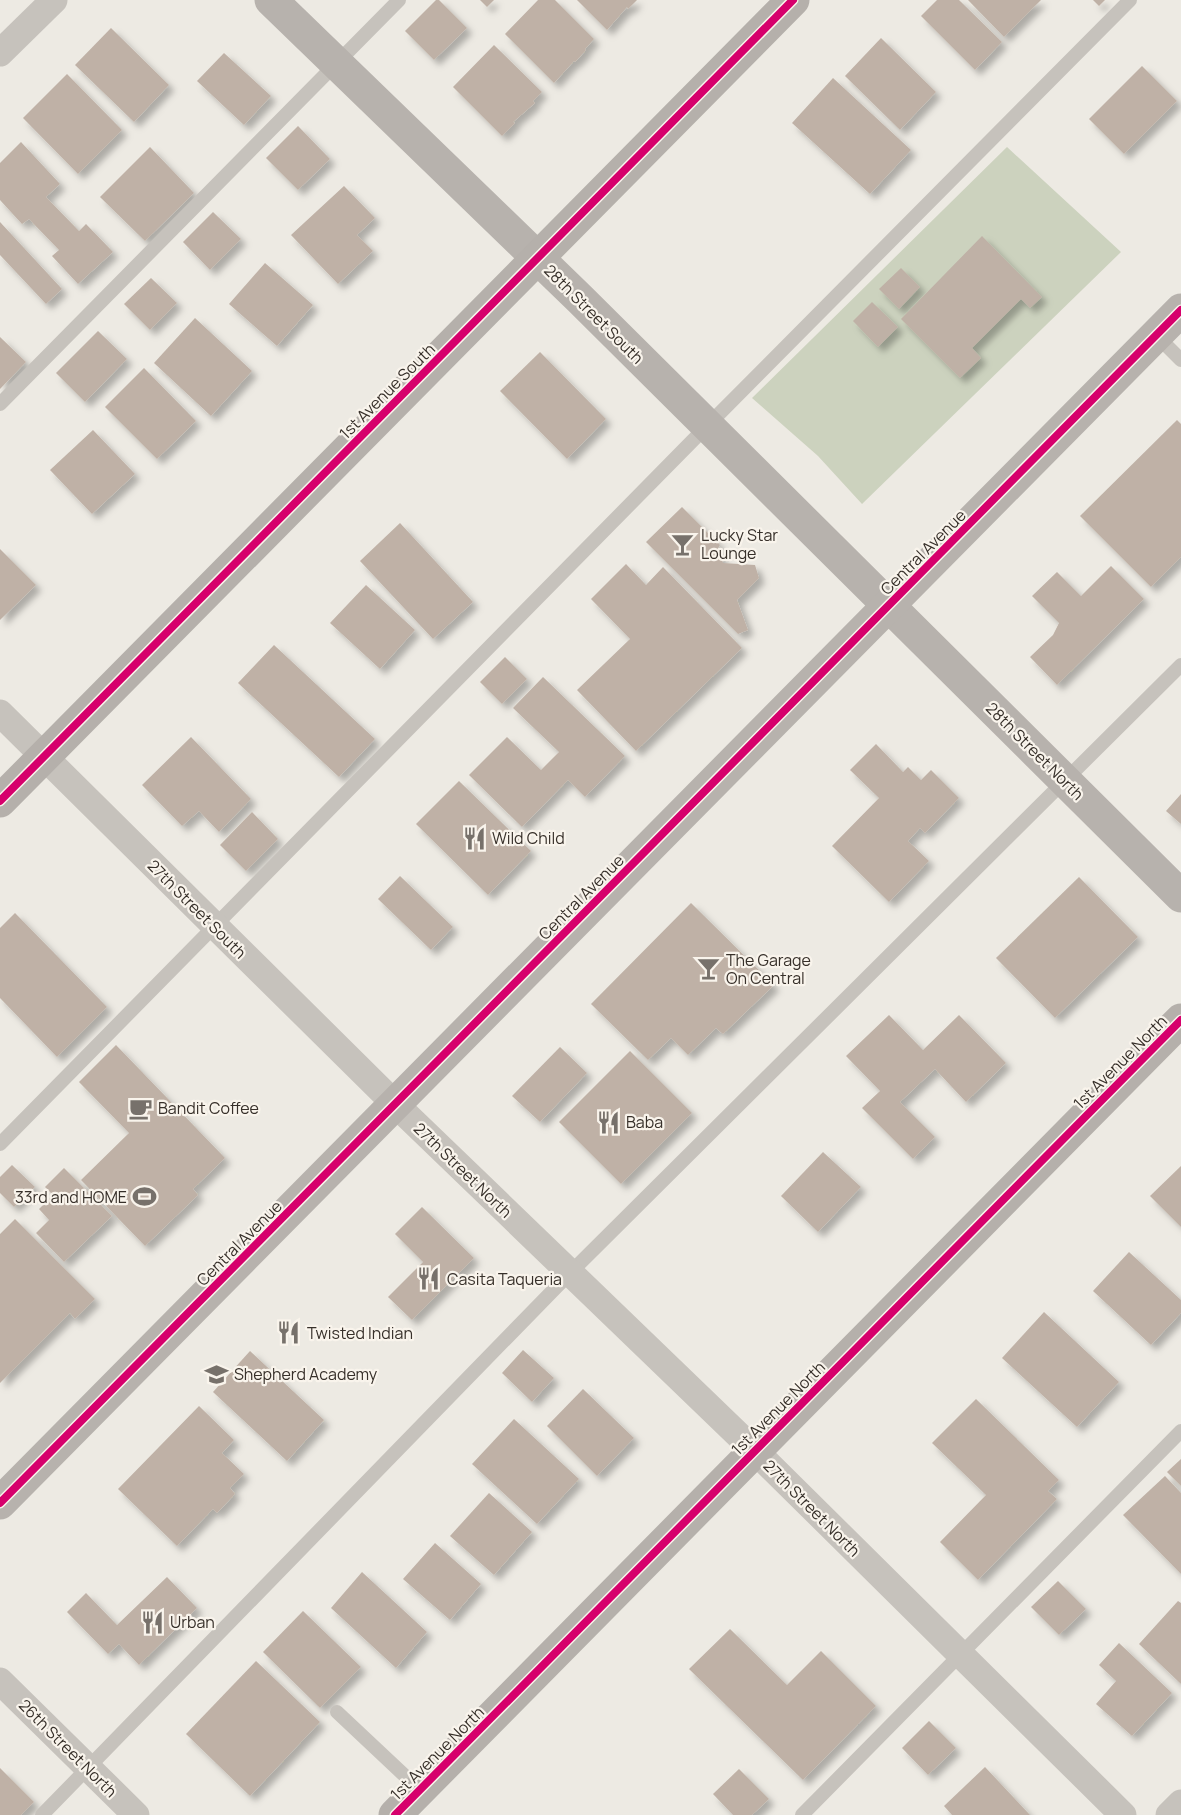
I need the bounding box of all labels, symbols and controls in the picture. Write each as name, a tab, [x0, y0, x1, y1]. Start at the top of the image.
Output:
street label: 28th Street South	[539, 259, 649, 369]
street label: 1st Avenue South	[334, 338, 440, 444]
street label: Central Avenue	[875, 504, 971, 600]
place label: Lucky Star Lounge	[701, 524, 778, 564]
bar icon: Lucky Star Lounge	[670, 531, 696, 557]
street label: 28th Street North	[981, 697, 1089, 805]
restaurant icon: Wild Child	[461, 825, 487, 851]
place label: Wild Child	[492, 827, 565, 849]
street label: Central Avenue	[533, 849, 629, 945]
street label: 27th Street South	[143, 855, 251, 963]
place label: The Garage On Central	[726, 949, 811, 989]
bar icon: The Garage On Central	[695, 956, 721, 982]
street label: 1st Avenue North	[1068, 1010, 1172, 1114]
cafe icon: Bandit Coffee	[127, 1095, 153, 1121]
place label: Bandit Coffee	[158, 1097, 259, 1119]
restaurant icon: Baba	[595, 1109, 621, 1135]
place label: Baba	[626, 1111, 663, 1133]
street label: 27th Street North	[409, 1117, 517, 1223]
sports icon: 33rd and HOME	[132, 1184, 158, 1210]
place label: 33rd and HOME	[15, 1186, 127, 1208]
street label: Central Avenue	[191, 1195, 287, 1291]
restaurant icon: Casita Taqueria	[416, 1266, 442, 1292]
place label: Casita Taqueria	[447, 1268, 562, 1290]
restaurant icon: Twisted Indian	[276, 1320, 302, 1346]
place label: Twisted Indian	[307, 1322, 413, 1344]
street label: 1st Avenue North	[726, 1356, 830, 1460]
school or university icon: Shepherd Academy	[203, 1361, 229, 1387]
place label: Shepherd Academy	[234, 1363, 378, 1385]
street label: 27th Street North	[759, 1455, 865, 1561]
restaurant icon: Urban	[139, 1609, 165, 1635]
place label: Urban	[170, 1611, 215, 1633]
street label: 26th Street North	[14, 1694, 122, 1802]
street label: 1st Avenue North	[385, 1701, 489, 1805]

